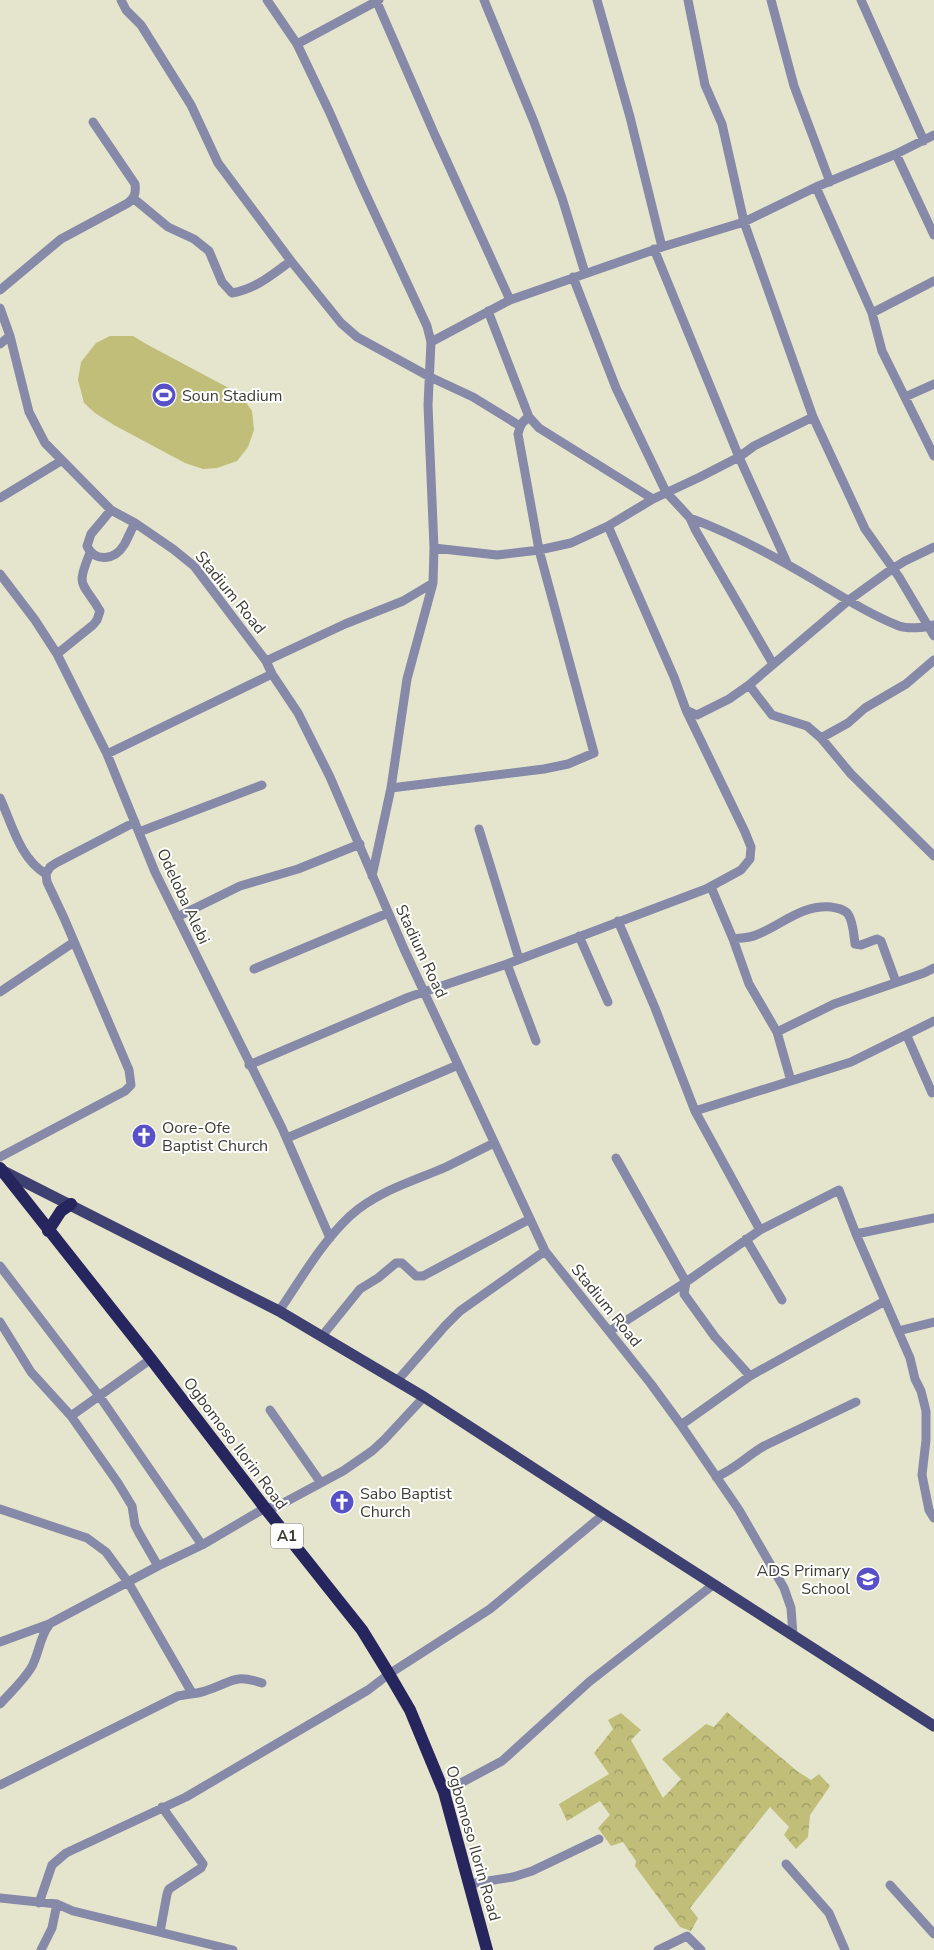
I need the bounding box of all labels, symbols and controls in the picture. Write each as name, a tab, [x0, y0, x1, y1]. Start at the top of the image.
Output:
sports icon: Soun Stadium	[151, 382, 177, 408]
place label: Soun Stadium	[182, 385, 283, 407]
street label: Stadium Road	[190, 546, 271, 639]
street label: Odeloba Alebi	[151, 845, 215, 948]
street label: Stadium Road	[390, 901, 452, 1002]
place label: Oore-Ofe Baptist Church	[162, 1117, 268, 1157]
church icon: Oore-Ofe Baptist Church	[131, 1123, 157, 1149]
street label: Stadium Road	[566, 1259, 647, 1352]
street label: Ogbomoso Ilorin Road	[178, 1373, 292, 1514]
place label: Sabo Baptist Church	[360, 1483, 452, 1523]
church icon: Sabo Baptist Church	[329, 1489, 355, 1515]
road number: A1	[271, 1524, 303, 1548]
place label: ADS Primary School	[756, 1560, 851, 1600]
school or university icon: ADS Primary School	[855, 1566, 881, 1592]
street label: Ogbomoso Ilorin Road	[440, 1763, 506, 1924]

